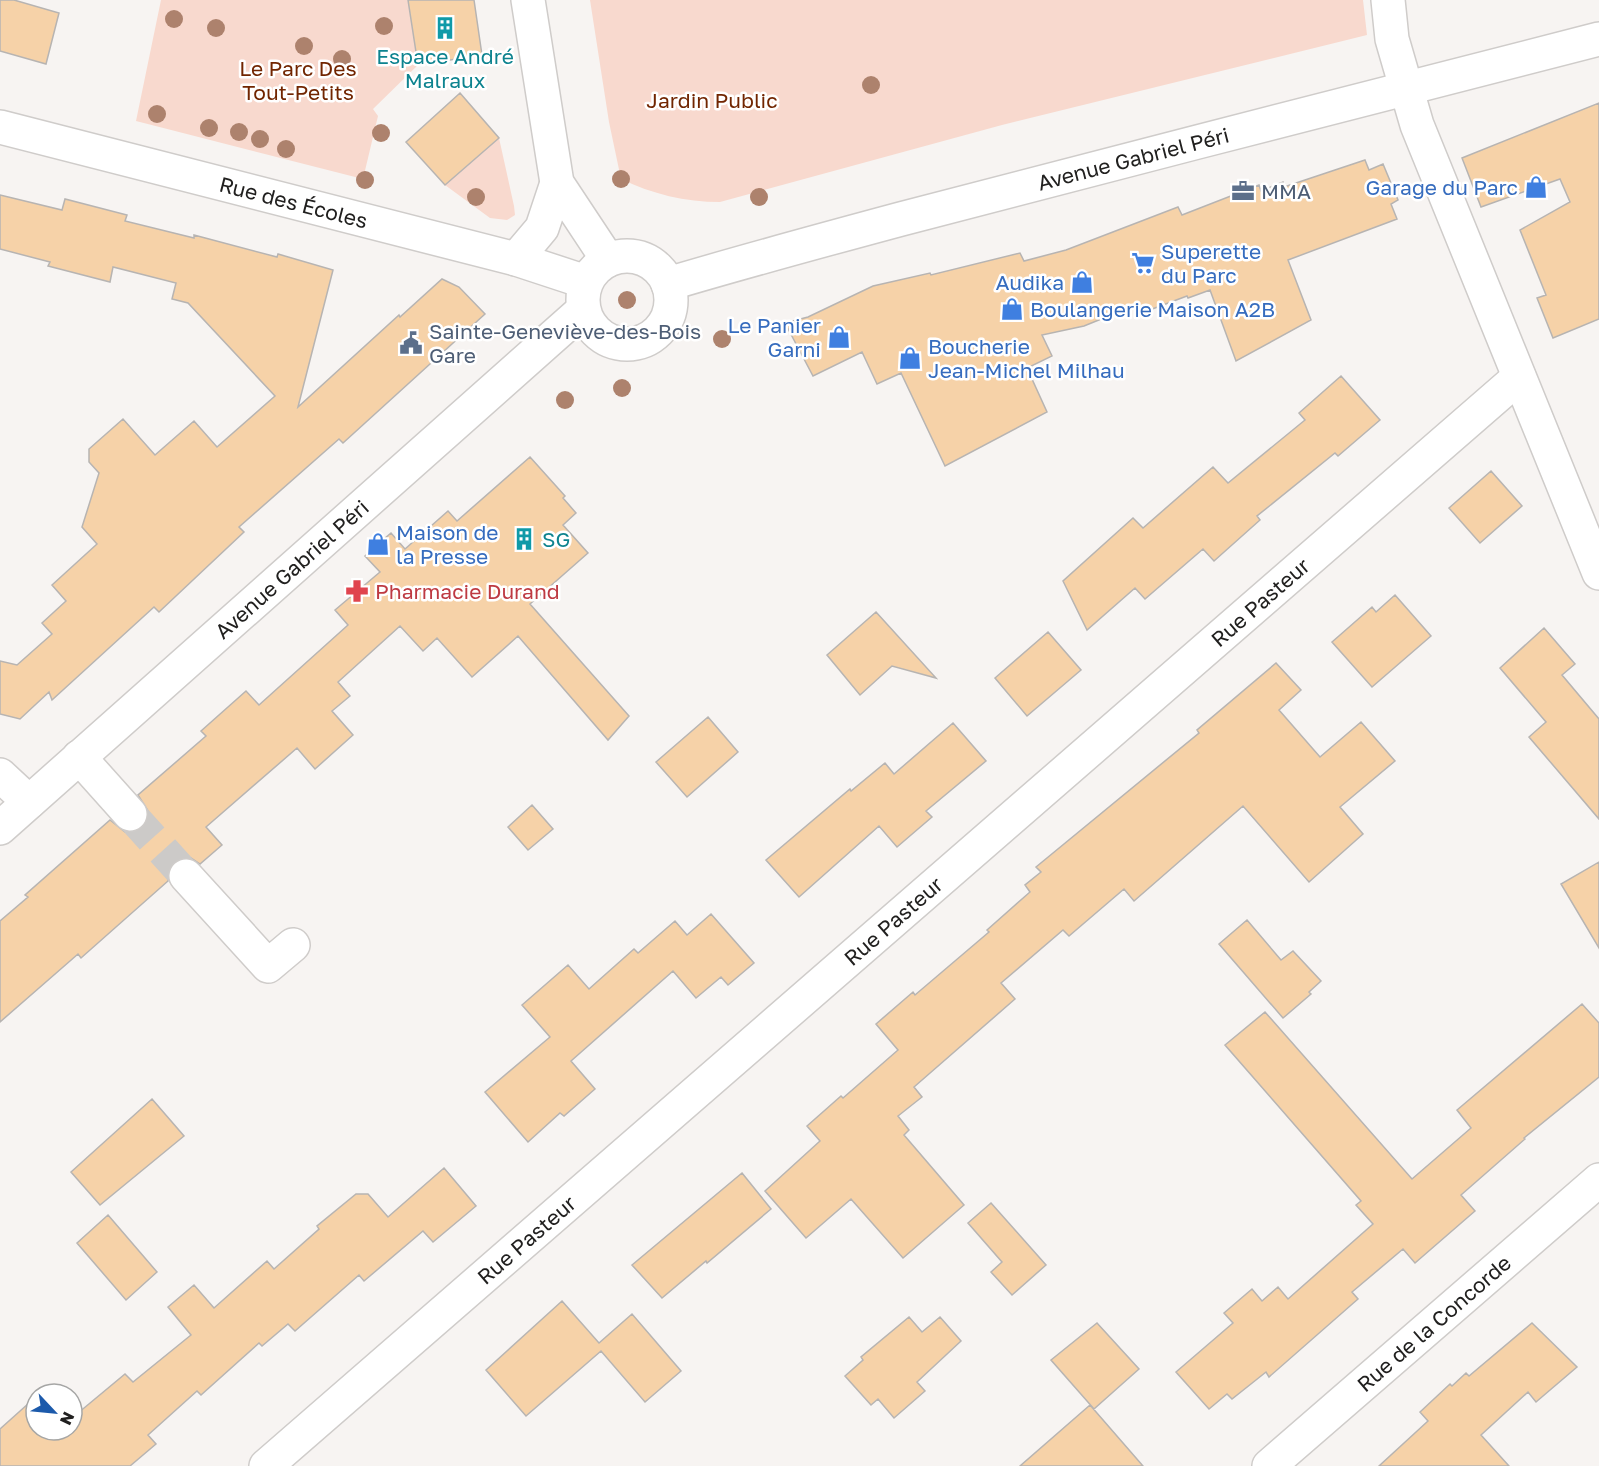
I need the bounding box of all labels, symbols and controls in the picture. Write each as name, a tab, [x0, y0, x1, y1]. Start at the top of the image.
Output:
building icon: Espace André Malraux	[432, 15, 458, 41]
place label: Espace André Malraux	[376, 43, 514, 93]
park label: Le Parc Des Tout-Petits	[239, 55, 357, 105]
park label: Jardin Public	[646, 87, 778, 113]
street label: Avenue Gabriel Péri	[1035, 121, 1232, 196]
street label: Rue des Écoles	[217, 171, 370, 234]
place label: Garage du Parc	[1365, 174, 1518, 200]
shop icon: Garage du Parc	[1523, 174, 1549, 200]
office icon: MMA	[1230, 178, 1256, 204]
place label: MMA	[1261, 178, 1311, 204]
place label: Superette du Parc	[1161, 238, 1261, 288]
supermarket icon: Superette du Parc	[1130, 250, 1156, 276]
place label: Audika	[996, 269, 1064, 295]
shop icon: Audika	[1069, 269, 1095, 295]
shop icon: Boulangerie Maison A2B	[999, 296, 1025, 322]
place label: Boulangerie Maison A2B	[1030, 296, 1275, 322]
place label: Le Panier Garni	[727, 312, 821, 362]
place label: Sainte-Geneviève-des-Bois Gare	[429, 318, 701, 368]
shop icon: Le Panier Garni	[826, 324, 852, 350]
public building icon: Sainte-Geneviève-des-Bois Gare	[398, 330, 424, 356]
place label: Boucherie Jean-Michel Milhau	[928, 333, 1125, 383]
shop icon: Boucherie Jean-Michel Milhau	[897, 345, 923, 371]
street label: Avenue Gabriel Péri	[209, 494, 374, 644]
place label: Maison de la Presse	[396, 519, 499, 569]
building icon: SG	[511, 526, 537, 552]
place label: SG	[542, 526, 570, 552]
shop icon: Maison de la Presse	[365, 531, 391, 557]
street label: Rue Pasteur	[1205, 552, 1315, 652]
pharmacy icon: Pharmacie Durand	[344, 578, 370, 604]
place label: Pharmacie Durand	[375, 578, 560, 604]
street label: Rue Pasteur	[839, 871, 948, 971]
street label: Rue Pasteur	[472, 1190, 581, 1290]
street label: Rue de la Concorde	[1351, 1249, 1516, 1397]
north arrow	[24, 1382, 84, 1442]
text: N	[56, 1409, 79, 1428]

